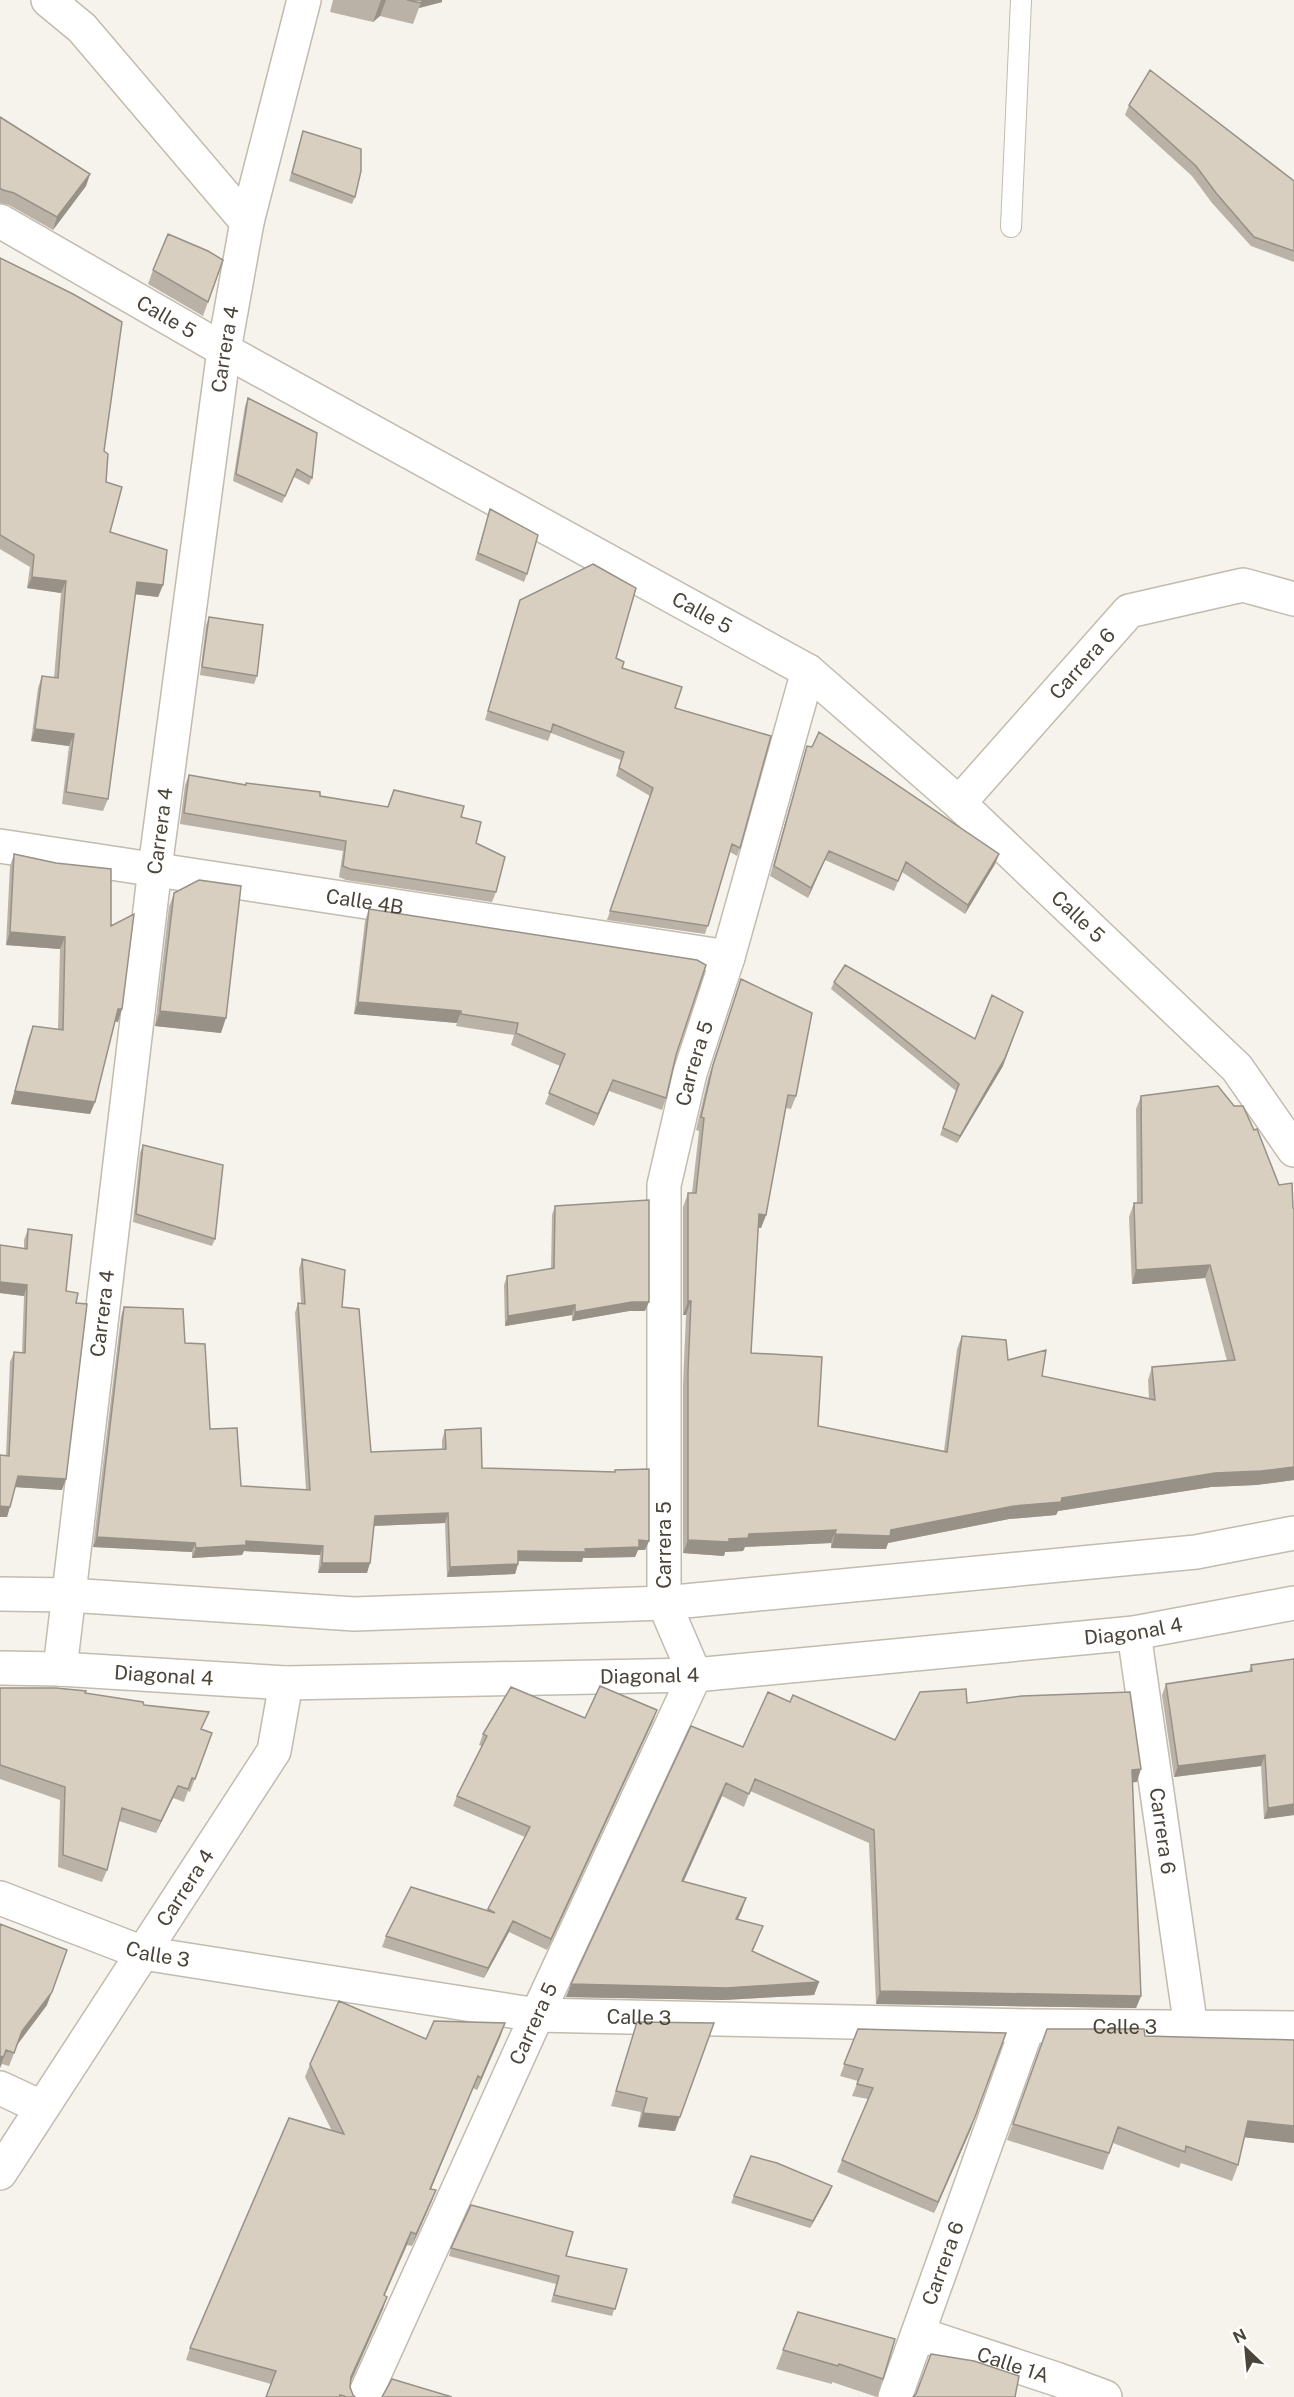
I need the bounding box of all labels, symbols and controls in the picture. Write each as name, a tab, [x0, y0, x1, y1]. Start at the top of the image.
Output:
street label: Calle 5	[132, 290, 201, 343]
street label: Carrera 4	[206, 304, 244, 394]
street label: Calle 5	[668, 587, 736, 639]
street label: Carrera 6	[1044, 623, 1120, 704]
street label: Carrera 4	[142, 786, 178, 876]
street label: Calle 4B	[324, 884, 405, 919]
street label: Calle 5	[1046, 885, 1110, 948]
street label: Carrera 5	[671, 1018, 718, 1108]
street label: Carrera 4	[85, 1269, 119, 1358]
street label: Carrera 5	[652, 1501, 676, 1589]
street label: Diagonal 4	[1083, 1612, 1185, 1650]
street label: Diagonal 4	[113, 1660, 214, 1690]
street label: Diagonal 4	[600, 1663, 699, 1689]
street label: Carrera 6	[1144, 1786, 1181, 1876]
street label: Carrera 4	[151, 1845, 219, 1931]
street label: Calle 3	[122, 1935, 191, 1972]
street label: Carrera 5	[504, 1979, 562, 2068]
street label: Calle 3	[606, 2005, 672, 2030]
street label: Calle 3	[1092, 2014, 1157, 2039]
street label: Carrera 6	[917, 2218, 969, 2309]
north arrow	[1216, 2319, 1276, 2379]
text: N	[1230, 2325, 1249, 2347]
street label: Calle 1A	[974, 2342, 1052, 2388]

